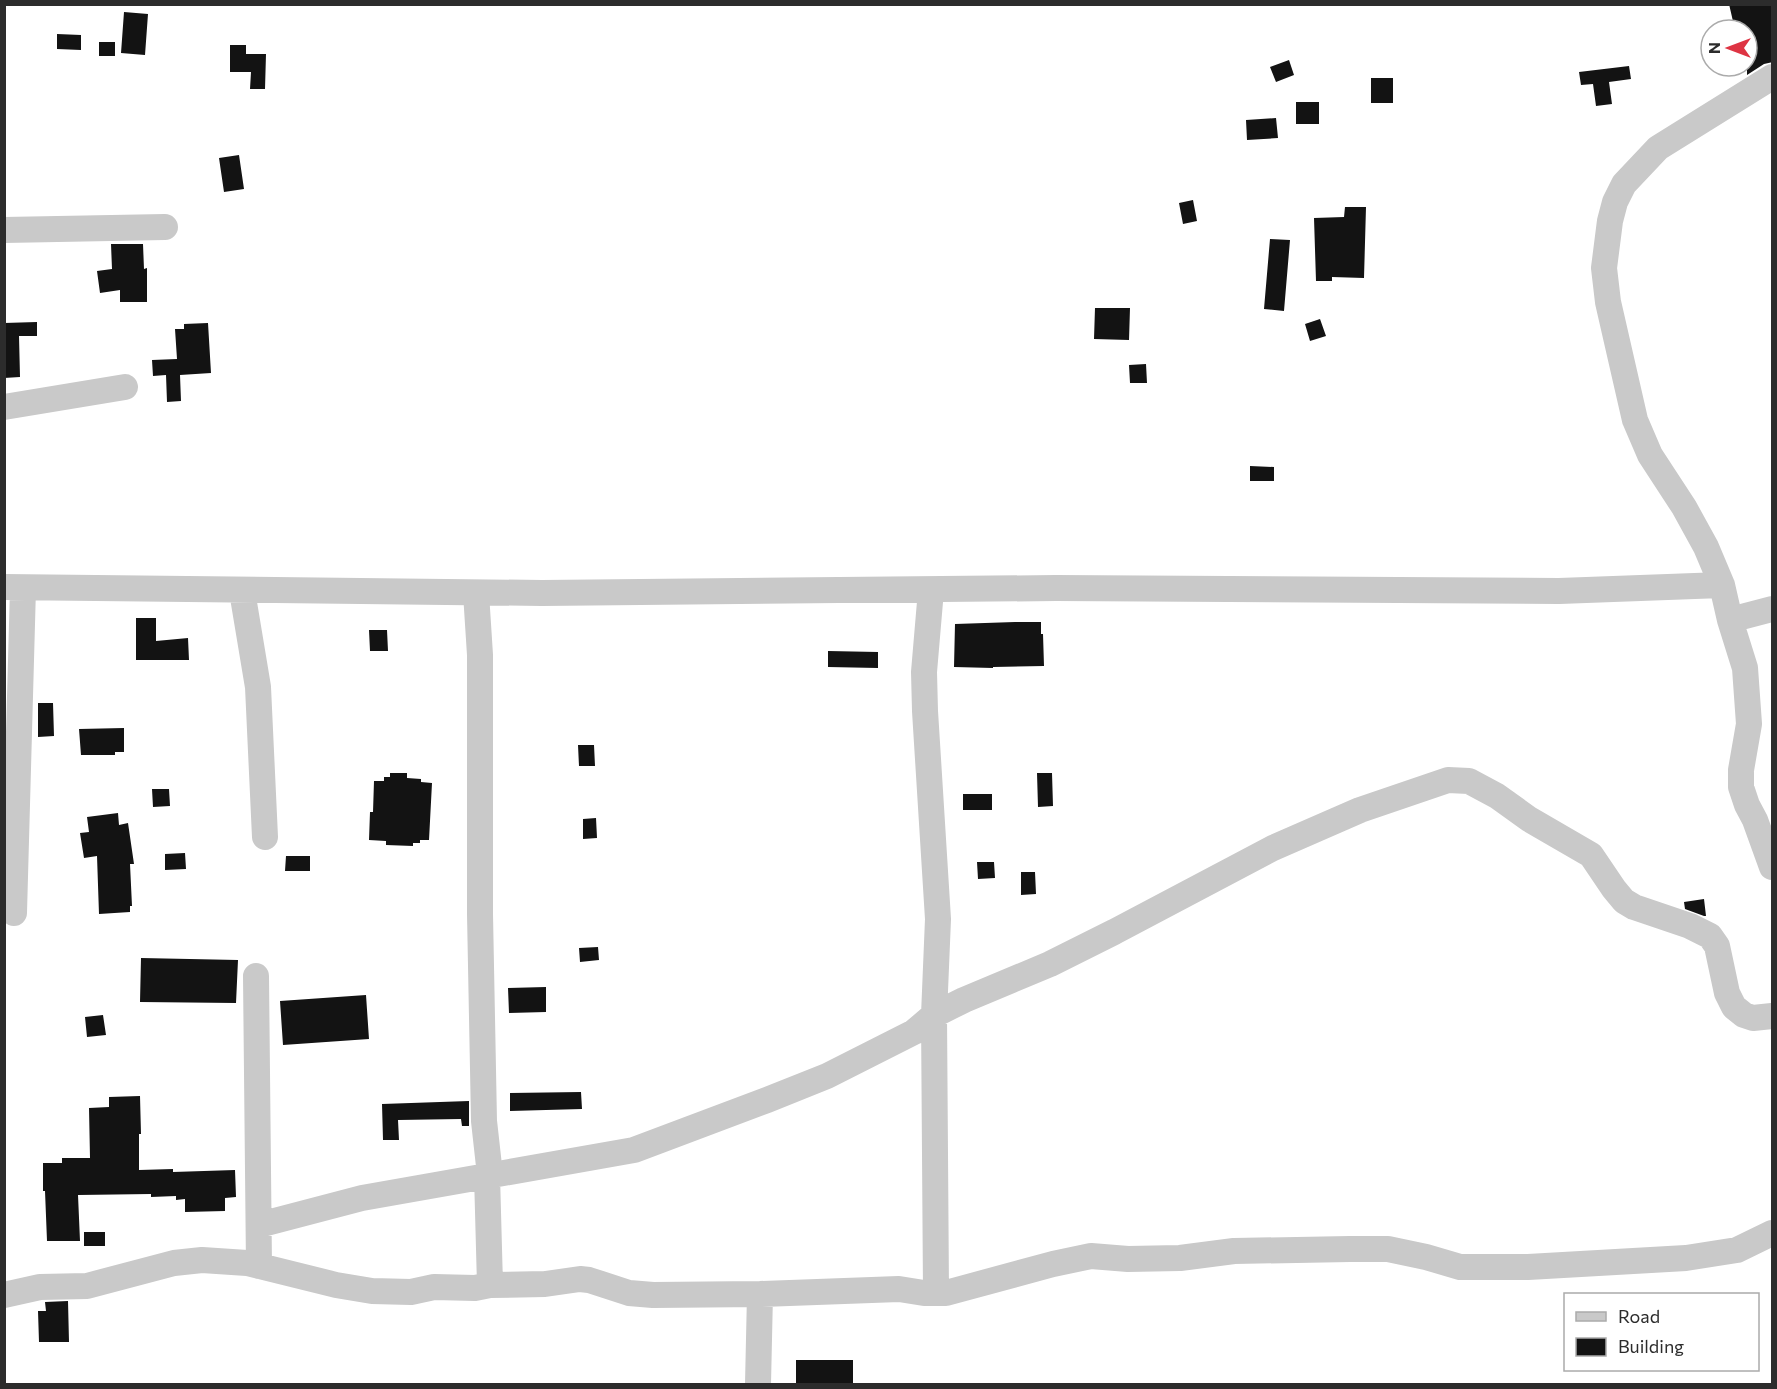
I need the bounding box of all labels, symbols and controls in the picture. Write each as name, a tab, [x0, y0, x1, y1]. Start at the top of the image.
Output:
north arrow	[1699, 18, 1759, 78]
text: N	[1704, 42, 1723, 54]
legend	[1564, 1293, 1759, 1371]
text: Road	[1618, 1305, 1660, 1327]
text: Building	[1618, 1335, 1684, 1357]

